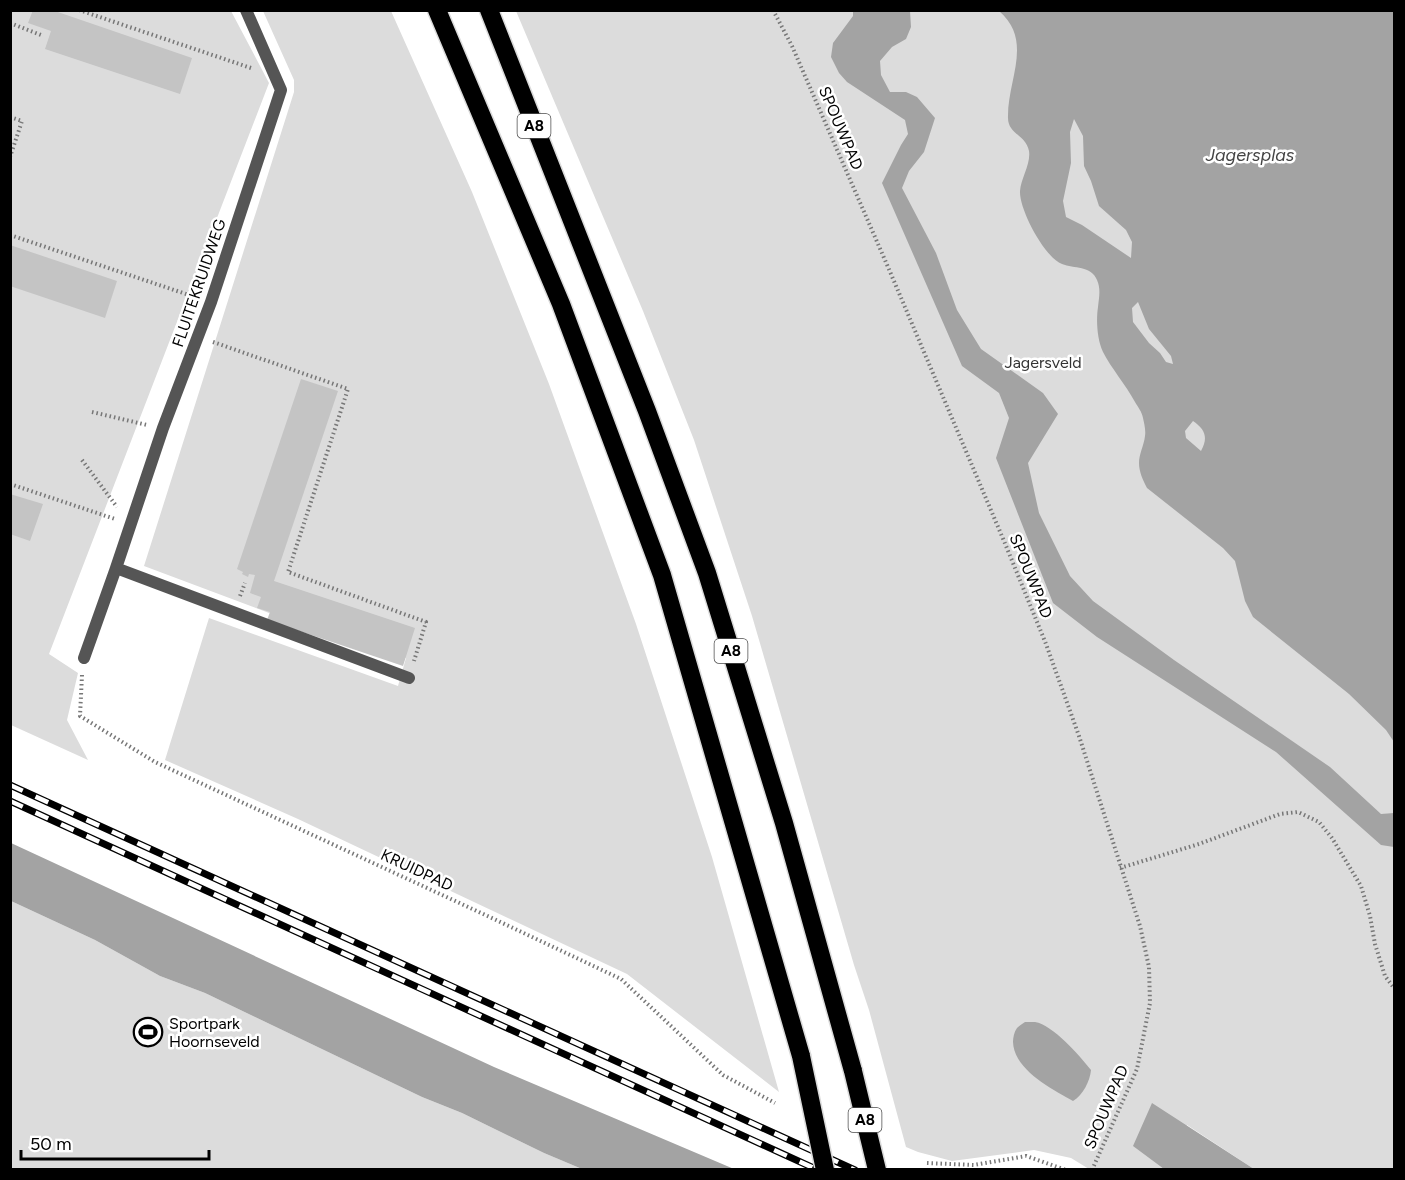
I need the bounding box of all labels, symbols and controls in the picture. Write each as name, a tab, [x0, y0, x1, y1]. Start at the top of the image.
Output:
street label: SPOUWPAD	[815, 83, 867, 173]
road number: A8	[518, 114, 550, 138]
water label: Jagersplas	[1205, 144, 1295, 166]
street label: FLUITEKRUIDWEG	[168, 216, 230, 350]
park label: Jagersveld	[1004, 353, 1082, 372]
street label: SPOUWPAD	[1005, 531, 1057, 621]
road number: A8	[714, 639, 748, 663]
street label: KRUIDPAD	[378, 845, 456, 895]
place label: Sportpark Hoornseveld	[169, 1014, 260, 1051]
sports icon: Sportpark Hoornseveld	[132, 1016, 164, 1048]
street label: SPOUWPAD	[1080, 1062, 1132, 1152]
road number: A8	[848, 1108, 882, 1132]
scale bar	[21, 1123, 208, 1161]
text: 50 m	[30, 1133, 72, 1155]

